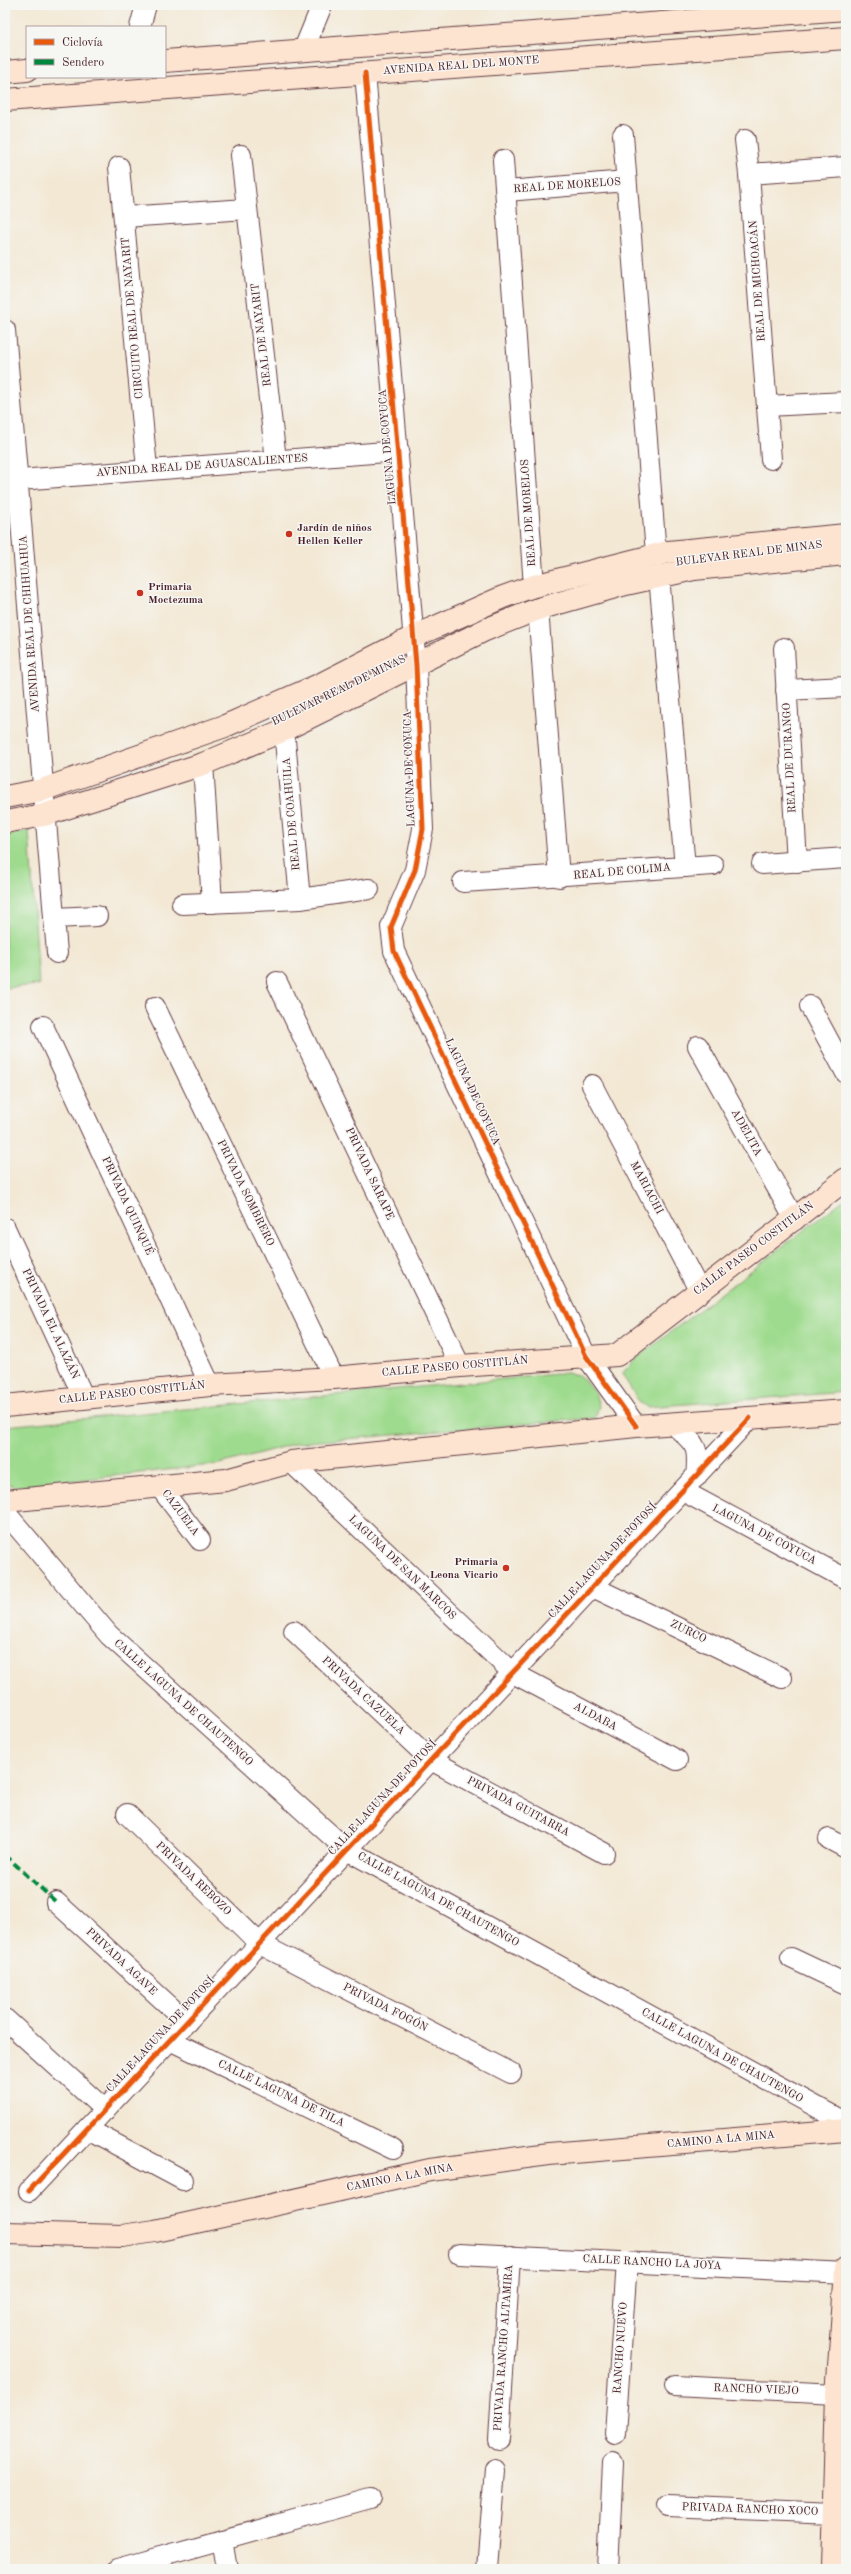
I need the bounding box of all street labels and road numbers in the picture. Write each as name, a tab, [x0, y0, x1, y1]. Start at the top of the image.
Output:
street label: AVENIDA REAL DEL MONTE	[382, 55, 540, 77]
street label: REAL DE MORELOS	[513, 177, 621, 195]
street label: REAL DE MICHOACÁN	[746, 219, 768, 342]
street label: CIRCUITO REAL DE NAYARIT	[120, 236, 146, 399]
street label: REAL DE NAYARIT	[250, 283, 274, 387]
street label: LAGUNA DE COYUCA	[377, 388, 399, 505]
street label: AVENIDA REAL DE AGUASCALIENTES	[96, 453, 308, 479]
street label: REAL DE MORELOS	[520, 459, 538, 567]
street label: AVENIDA REAL DE CHIHUAHUA	[18, 534, 42, 713]
street label: BULEVAR REAL DE MINAS	[675, 540, 823, 568]
street label: BULEVAR REAL DE MINAS	[270, 654, 408, 728]
street label: REAL DE DURANGO	[782, 702, 798, 814]
street label: LAGUNA DE COYUCA	[402, 710, 418, 827]
street label: REAL DE COAHUILA	[282, 756, 302, 871]
street label: REAL DE COLIMA	[573, 862, 672, 882]
street label: LAGUNA DE COYUCA	[442, 1037, 502, 1148]
street label: ADELITA	[729, 1108, 764, 1159]
street label: PRIVADA SARAPE	[343, 1126, 395, 1222]
street label: PRIVADA SOMBRERO	[214, 1138, 276, 1248]
street label: PRIVADA QUINQUÉ	[99, 1154, 156, 1257]
street label: MARIACHI	[628, 1160, 664, 1216]
street label: CALLE PASEO COSTITLÁN	[691, 1198, 816, 1298]
street label: PRIVADA EL ALAZÁN	[20, 1266, 83, 1381]
street label: CALLE PASEO COSTITLÁN	[381, 1353, 529, 1379]
street label: CALLE PASEO COSTITLÁN	[58, 1378, 206, 1406]
street label: CAZUELA	[159, 1488, 201, 1538]
street label: CALLE LAGUNA DE POTOSÍ	[545, 1500, 659, 1621]
street label: LAGUNA DE COYUCA	[710, 1503, 819, 1567]
street label: LAGUNA DE SAN MARCOS	[346, 1514, 458, 1622]
street label: ZURCO	[668, 1619, 708, 1646]
street label: CALLE LAGUNA DE CHAUTENGO	[111, 1638, 255, 1768]
street label: PRIVADA CAZUELA	[320, 1655, 407, 1737]
street label: ALDABA	[571, 1701, 619, 1733]
street label: CALLE LAGUNA DE POTOSÍ	[325, 1737, 439, 1858]
street label: PRIVADA GUITARRA	[465, 1775, 572, 1839]
street label: PRIVADA REBOZO	[153, 1840, 233, 1918]
street label: CALLE LAGUNA DE CHAUTENGO	[355, 1851, 521, 1949]
street label: PRIVADA AGAVE	[83, 1926, 159, 1998]
street label: CALLE LAGUNA DE POTOSÍ	[103, 1974, 217, 2095]
street label: PRIVADA FOGÓN	[341, 1980, 431, 2034]
street label: CALLE LAGUNA DE CHAUTENGO	[639, 2007, 805, 2105]
street label: CALLE LAGUNA DE TILA	[216, 2059, 346, 2130]
street label: CAMINO A LA MINA	[667, 2130, 776, 2150]
street label: CAMINO A LA MINA	[346, 2162, 455, 2194]
street label: CALLE RANCHO LA JOYA	[582, 2254, 722, 2272]
street label: PRIVADA RANCHO ALTAMIRA	[493, 2264, 515, 2432]
street label: RANCHO NUEVO	[612, 2302, 630, 2394]
street label: RANCHO VIEJO	[713, 2383, 799, 2397]
street label: PRIVADA RANCHO XOCO	[682, 2502, 819, 2518]

